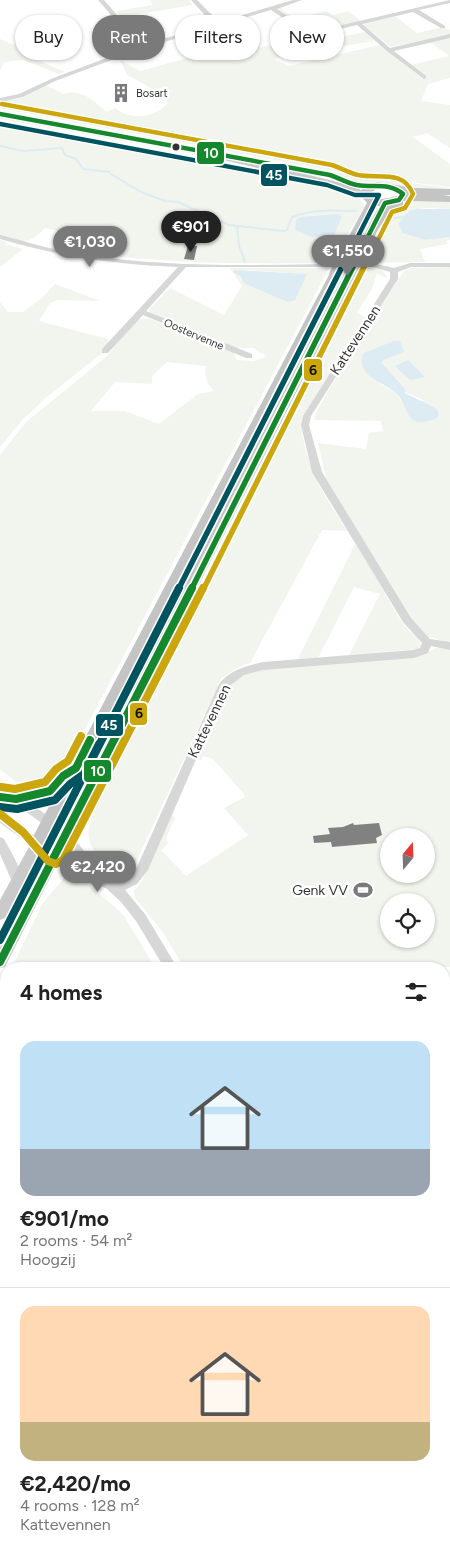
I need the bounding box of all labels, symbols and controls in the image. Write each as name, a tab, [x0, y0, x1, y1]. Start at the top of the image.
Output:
chip: Buy	[15, 15, 82, 60]
chip: Rent	[92, 15, 165, 60]
chip: Filters	[175, 15, 260, 60]
chip: New	[270, 15, 344, 60]
building icon: Bosart	[110, 82, 132, 104]
place label: Bosart	[136, 87, 168, 100]
line badge: 10	[196, 141, 225, 165]
unlabelled marker	[171, 142, 181, 152]
text: 10	[204, 145, 218, 162]
line badge: 45	[260, 163, 288, 187]
text: 45	[266, 167, 283, 184]
pin: €901	[161, 210, 221, 253]
text: €901	[172, 217, 210, 236]
pin: €1,030	[49, 226, 131, 268]
text: €1,030	[64, 232, 116, 251]
pin: €1,550	[307, 234, 389, 277]
text: €1,550	[323, 241, 373, 260]
street label: Kattevennen	[327, 302, 384, 378]
street label: Oostervenne	[162, 316, 226, 353]
line badge: 6	[303, 358, 323, 382]
text: 6	[309, 362, 317, 379]
street label: Kattevennen	[184, 682, 235, 761]
line badge: 6	[129, 702, 148, 726]
text: 6	[135, 705, 143, 722]
line badge: 45	[95, 713, 124, 737]
text: 45	[101, 717, 118, 734]
line badge: 10	[83, 759, 112, 783]
text: 10	[91, 763, 105, 780]
north arrow	[380, 828, 435, 882]
map controls	[380, 828, 435, 948]
pin: €2,420	[57, 850, 139, 893]
text: €2,420	[71, 857, 125, 876]
sports icon: Genk VV	[352, 879, 374, 901]
place label: Genk VV	[292, 882, 348, 899]
button: locate	[380, 893, 435, 948]
icon: filters	[402, 978, 430, 1006]
text: 4 homes	[20, 980, 102, 1005]
icon: home	[180, 1073, 270, 1163]
text: €901/mo	[20, 1206, 109, 1231]
text: 2 rooms · 54 m²	[20, 1231, 132, 1250]
text: Hoogzij	[20, 1250, 76, 1269]
icon: home	[180, 1339, 270, 1429]
text: €2,420/mo	[20, 1471, 131, 1496]
text: 4 rooms · 128 m²	[20, 1496, 140, 1515]
text: Kattevennen	[20, 1515, 111, 1534]

